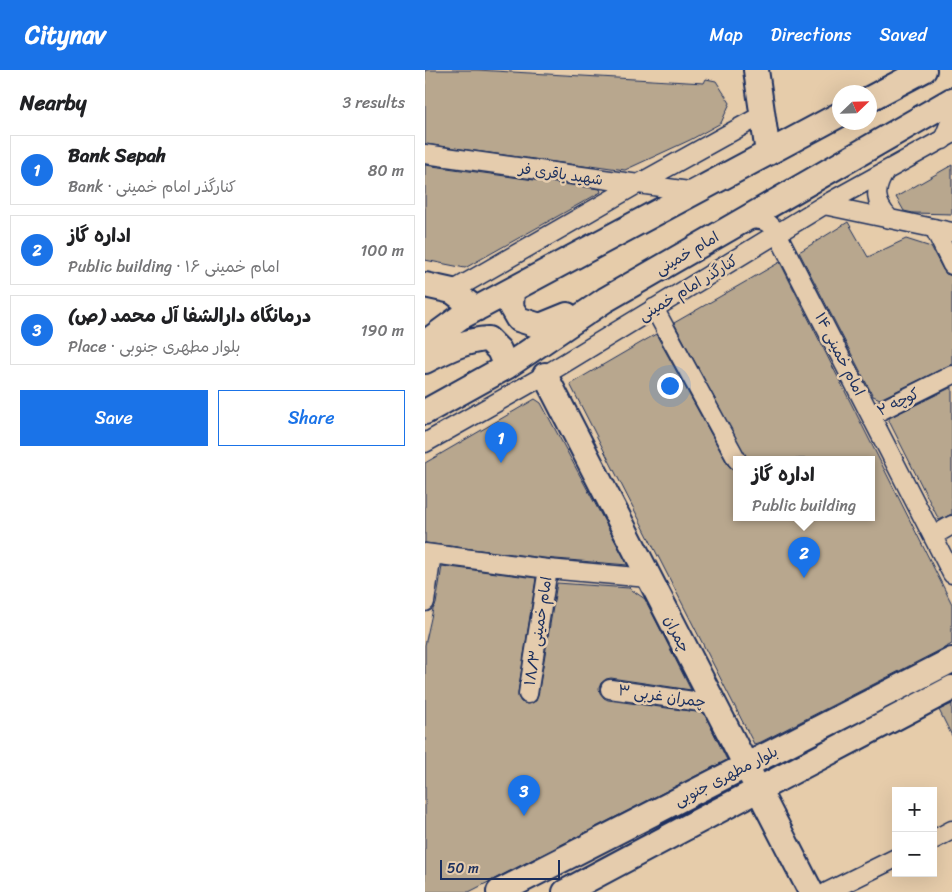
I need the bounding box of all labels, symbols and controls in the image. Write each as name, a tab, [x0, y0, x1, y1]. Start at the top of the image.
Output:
text: Citynav	[25, 14, 106, 56]
text: Map	[710, 19, 743, 51]
text: Directions	[771, 19, 852, 51]
text: Saved	[880, 19, 927, 51]
text: Nearby	[20, 84, 86, 122]
north arrow	[832, 85, 877, 130]
text: 3 results	[342, 88, 405, 117]
text: Bank Sepah	[68, 139, 166, 172]
street label: شهید باقری فر	[515, 155, 605, 193]
text: 1	[34, 156, 40, 185]
text: 80 m	[368, 156, 404, 185]
text: Bank · کنارگذر امام خمینی	[68, 172, 236, 201]
text: اداره گاز	[68, 219, 131, 252]
street label: امام خمینی	[650, 224, 724, 282]
text: 2	[32, 236, 42, 265]
text: 100 m	[360, 236, 404, 265]
street label: کنارگذر امام خمینی	[633, 248, 743, 328]
text: Public building · امام خمینی ۱۶	[68, 252, 280, 281]
text: درمانگاه دارالشفا آل محمد (ص)	[68, 299, 311, 332]
street label: امام خمینی ۱۴	[808, 308, 872, 400]
text: 3	[33, 316, 41, 345]
text: 190 m	[361, 316, 404, 345]
text: Place · بلوار مطهری جنوبی	[68, 332, 241, 361]
your location	[657, 373, 683, 399]
street label: کوچه ۲	[872, 381, 924, 423]
button: Save	[20, 390, 208, 446]
button: Share	[218, 390, 405, 446]
pin: 1	[485, 422, 517, 463]
popup	[733, 456, 875, 521]
text: اداره گاز	[752, 458, 815, 491]
text: Public building	[752, 491, 856, 520]
pin: 2	[788, 537, 820, 578]
street label: امام خمینی ۱۸/۳	[517, 575, 559, 687]
street label: چمران	[657, 611, 697, 657]
street label: چمران غربی ۳	[616, 677, 708, 715]
street label: بلوار مطهری جنوبی	[669, 739, 783, 813]
pin: 3	[508, 775, 540, 816]
map controls	[892, 787, 937, 877]
button: +	[892, 787, 937, 832]
button: −	[892, 832, 937, 877]
text: 50 m	[447, 856, 479, 881]
scale bar	[440, 857, 560, 880]

